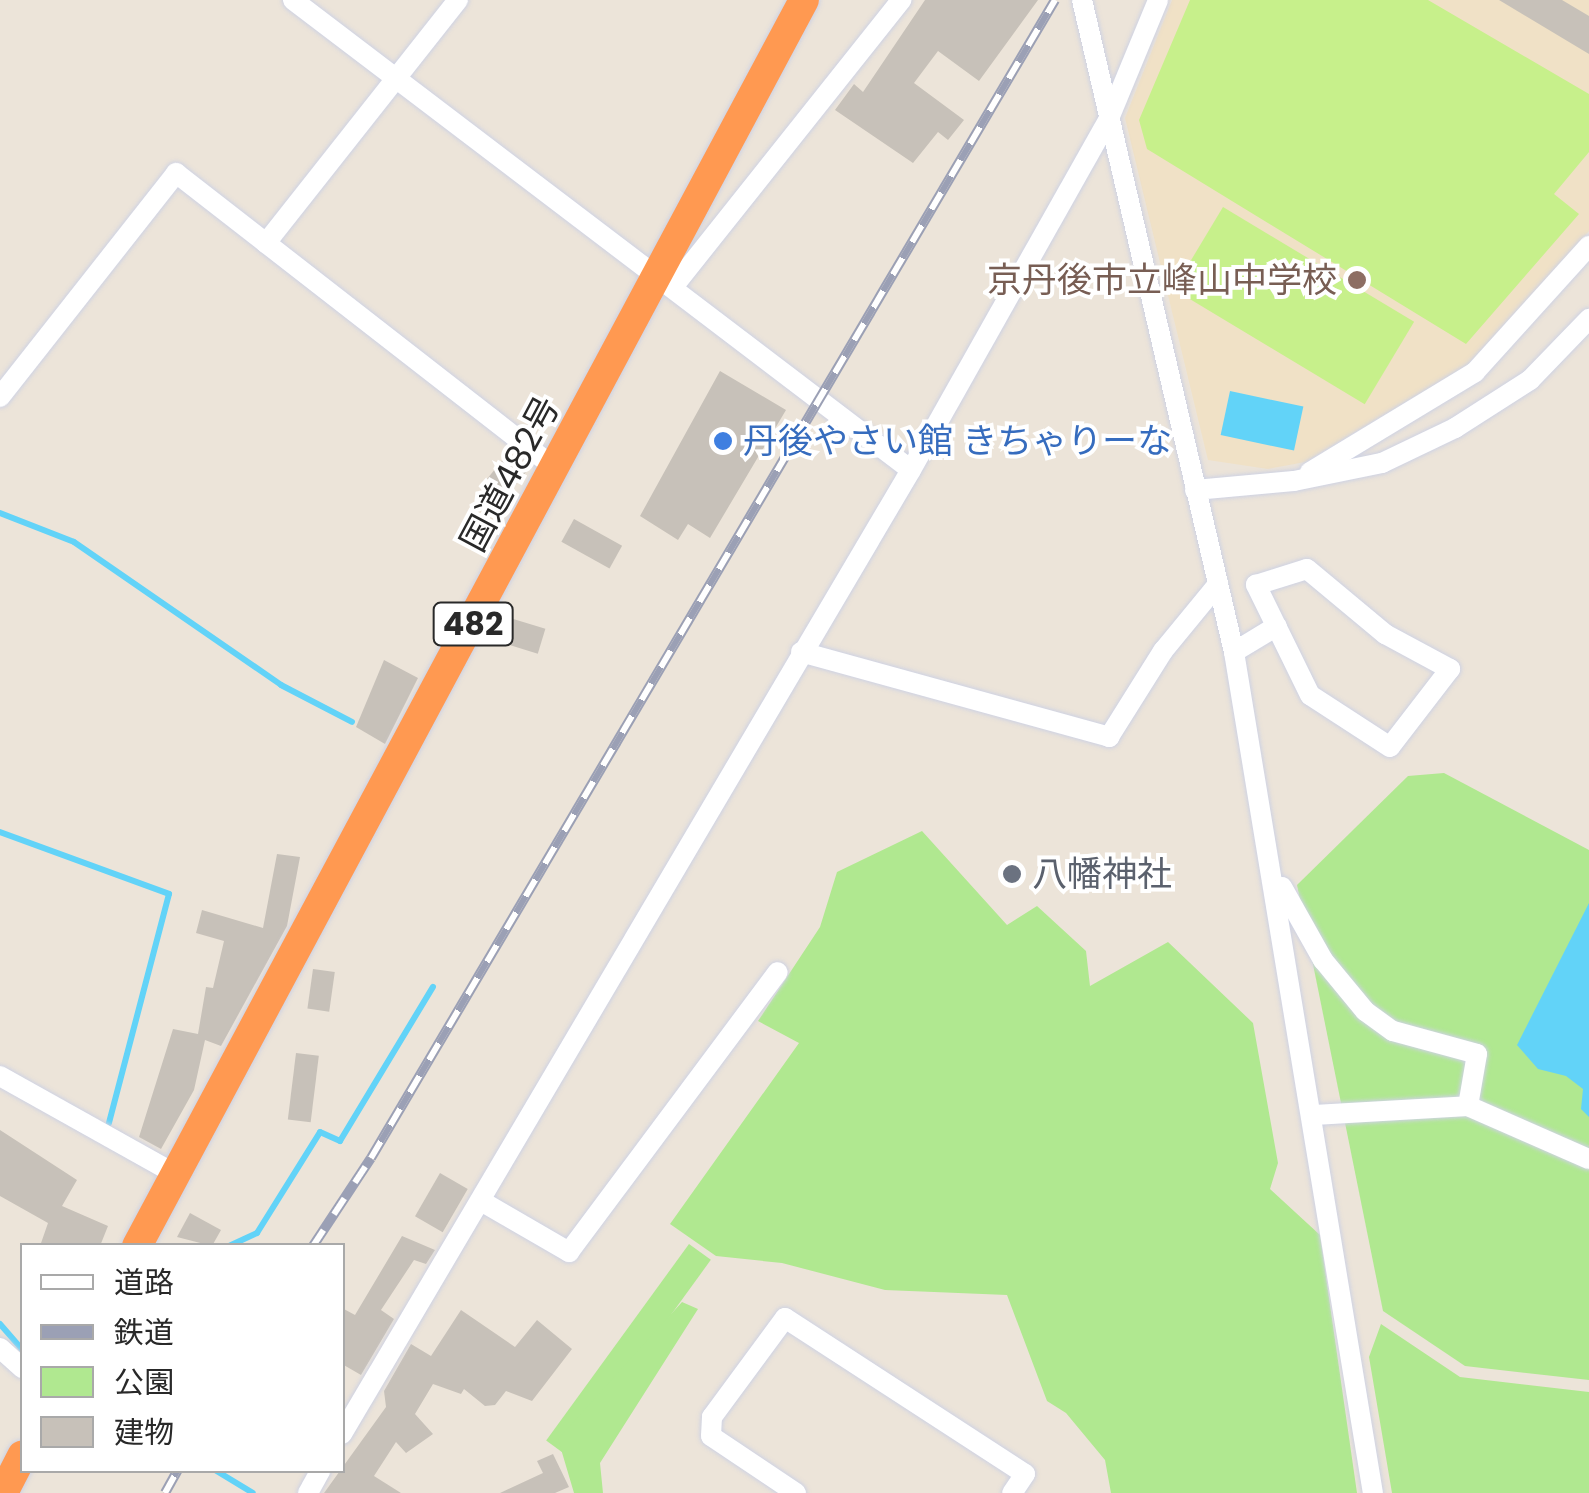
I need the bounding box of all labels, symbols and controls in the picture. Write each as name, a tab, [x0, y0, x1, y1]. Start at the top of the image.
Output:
place label: 京丹後市立峰山中学校	[987, 259, 1337, 301]
marker: 京丹後市立峰山中学校	[1346, 269, 1368, 291]
street label: 国道482号	[452, 389, 568, 559]
place label: 丹後やさい館 きちゃりーな	[743, 420, 1172, 462]
marker: 丹後やさい館 きちゃりーな	[712, 430, 734, 452]
road number: 482	[430, 597, 516, 651]
place label: 八幡神社	[1032, 853, 1172, 895]
marker: 八幡神社	[1001, 863, 1023, 885]
legend	[20, 1243, 345, 1473]
text: 道路	[114, 1261, 174, 1304]
text: 鉄道	[114, 1311, 174, 1354]
text: 公園	[114, 1361, 174, 1404]
text: 建物	[114, 1411, 174, 1454]

